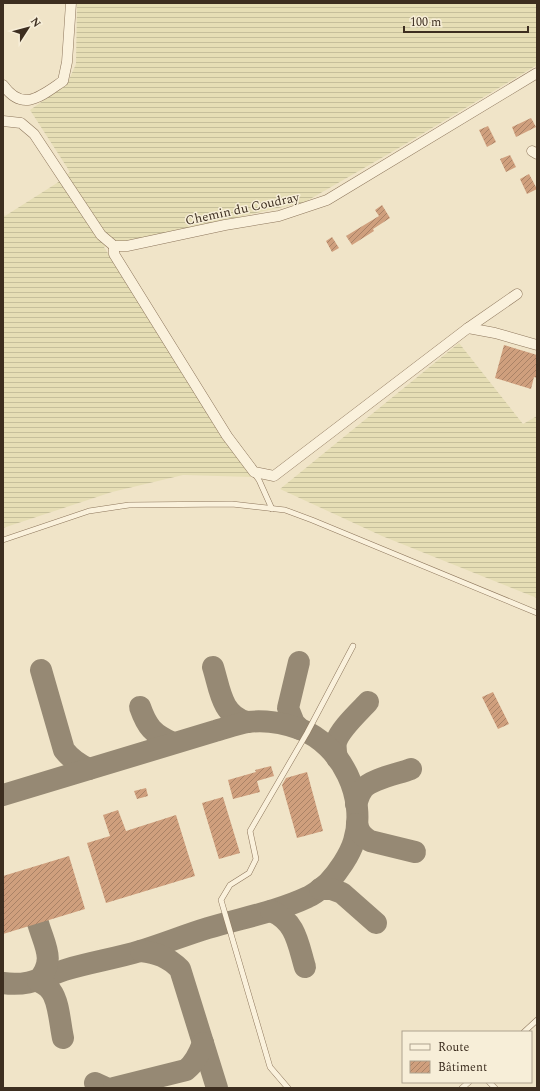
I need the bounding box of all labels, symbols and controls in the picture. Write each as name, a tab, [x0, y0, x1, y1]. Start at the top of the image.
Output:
north arrow	[8, 8, 48, 48]
scale bar	[404, 8, 528, 34]
text: 100 m	[410, 13, 441, 32]
text: N	[26, 14, 45, 31]
street label: Chemin du Coudray	[183, 187, 302, 231]
legend	[402, 1031, 532, 1083]
text: Route	[438, 1038, 469, 1057]
text: Bâtiment	[438, 1058, 487, 1077]

